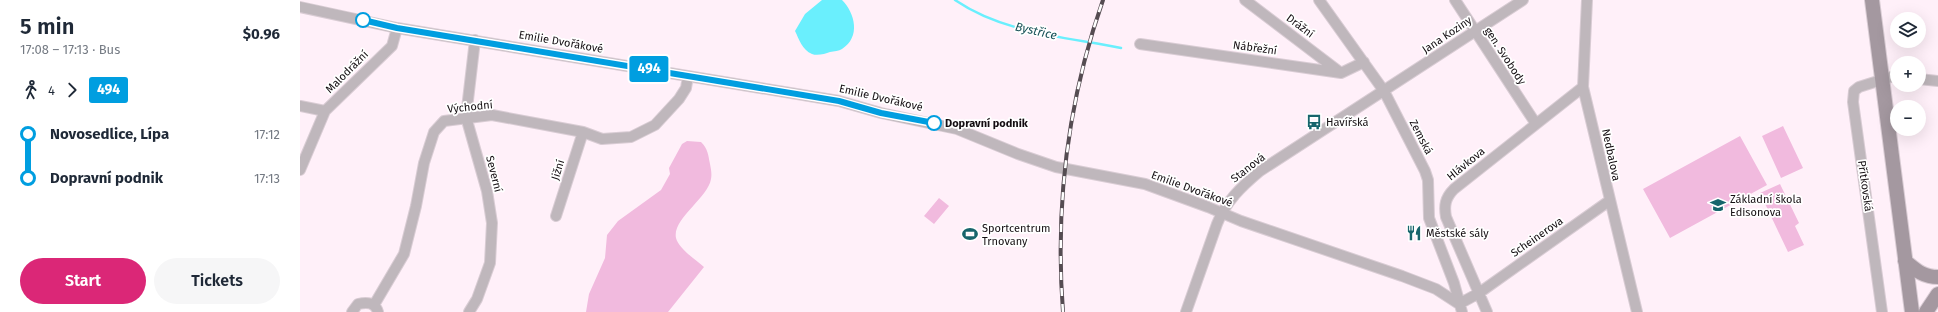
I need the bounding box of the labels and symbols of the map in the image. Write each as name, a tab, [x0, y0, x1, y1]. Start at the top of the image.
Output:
street label: Drážní	[1284, 11, 1316, 41]
unlabelled marker	[355, 12, 371, 28]
street label: Jana Koziny	[1420, 13, 1475, 56]
water label: Bystřice	[1014, 19, 1058, 43]
street label: gen. Svobody	[1482, 25, 1529, 88]
street label: Emilie Dvořákové	[518, 28, 604, 56]
street label: Nábřežní	[1232, 38, 1278, 58]
street label: Malodrážní	[323, 48, 371, 96]
line badge: 494	[626, 56, 672, 82]
street label: Emilie Dvořákové	[838, 82, 924, 114]
street label: Východní	[447, 98, 493, 116]
bus stop icon: Havířská	[1305, 113, 1323, 131]
marker: Dopravní podnik	[926, 115, 942, 131]
place label: Havířská	[1326, 116, 1368, 129]
place label: Dopravní podnik	[945, 117, 1029, 130]
street label: Zemská	[1407, 117, 1435, 157]
street label: Nedbalova	[1599, 128, 1623, 182]
street label: Hlávkova	[1444, 145, 1488, 183]
street label: Stanová	[1228, 151, 1268, 185]
street label: Severní	[483, 154, 505, 194]
street label: Jižní	[549, 158, 567, 182]
street label: Přítkovská	[1855, 160, 1875, 212]
street label: Emilie Dvořákové	[1150, 168, 1234, 210]
place label: Základní škola Edisonova	[1730, 193, 1802, 219]
school or university icon: Základní škola Edisonova	[1709, 196, 1727, 214]
street label: Scheinerova	[1508, 214, 1566, 260]
place label: Sportcentrum Trnovany	[982, 222, 1051, 248]
restaurant icon: Městské sály	[1405, 224, 1423, 242]
sports icon: Sportcentrum Trnovany	[961, 225, 979, 243]
place label: Městské sály	[1426, 227, 1489, 240]

